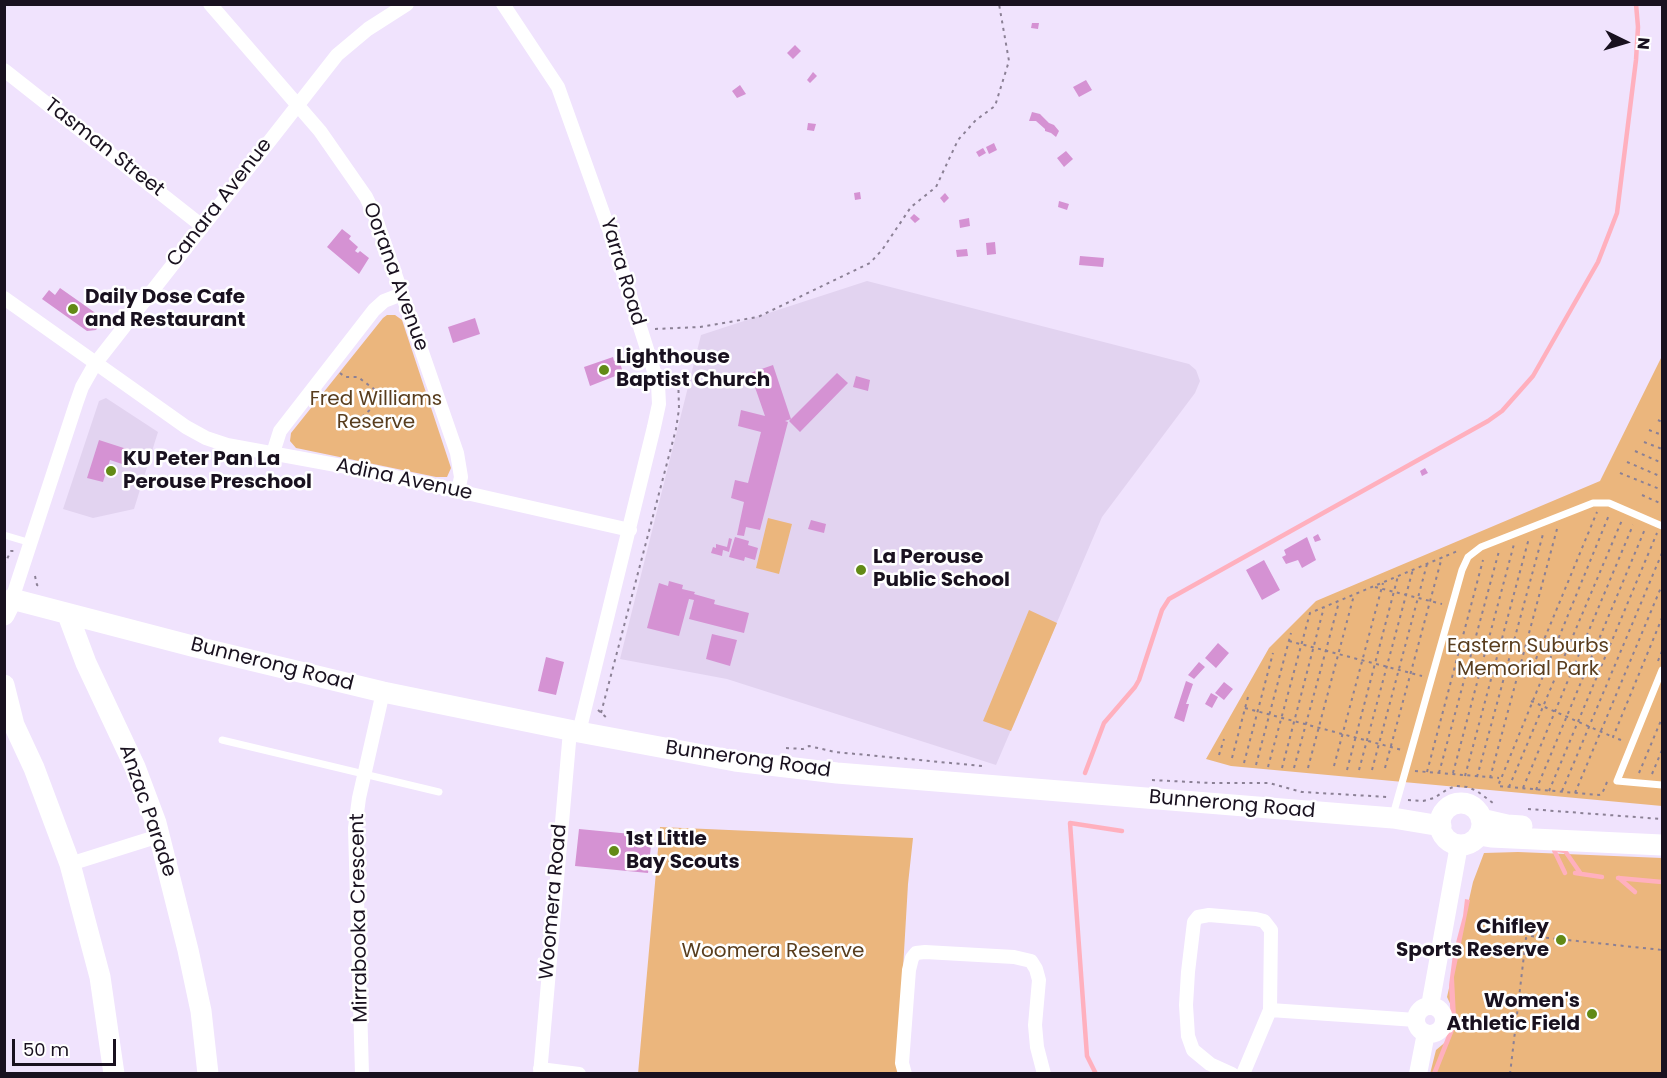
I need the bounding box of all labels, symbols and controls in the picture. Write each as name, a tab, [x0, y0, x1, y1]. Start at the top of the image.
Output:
north arrow	[1595, 12, 1655, 72]
text: N	[1631, 37, 1655, 51]
street label: Tasman Street	[39, 94, 169, 202]
street label: Canara Avenue	[162, 134, 278, 272]
street label: Oorana Avenue	[357, 199, 433, 355]
street label: Yarra Road	[594, 215, 650, 329]
place label: Daily Dose Cafe and Restaurant	[85, 286, 245, 333]
marker: Daily Dose Cafe and Restaurant	[66, 302, 80, 316]
place label: Lighthouse Baptist Church	[616, 346, 770, 393]
marker: Lighthouse Baptist Church	[597, 363, 611, 377]
park label: Fred Williams Reserve	[310, 388, 442, 435]
place label: KU Peter Pan La Perouse Preschool	[123, 448, 312, 495]
street label: Adina Avenue	[334, 454, 474, 506]
marker: KU Peter Pan La Perouse Preschool	[104, 464, 118, 478]
place label: La Perouse Public School	[873, 546, 1010, 593]
marker: La Perouse Public School	[854, 563, 868, 577]
street label: Bunnerong Road	[188, 633, 356, 697]
park label: Eastern Suburbs Memorial Park	[1447, 635, 1609, 682]
street label: Bunnerong Road	[664, 736, 832, 784]
street label: Anzac Parade	[113, 742, 181, 880]
street label: Bunnerong Road	[1148, 786, 1316, 824]
street label: Mirrabooka Crescent	[346, 813, 374, 1023]
street label: Woomera Road	[535, 823, 573, 981]
place label: 1st Little Bay Scouts	[626, 828, 740, 875]
marker: 1st Little Bay Scouts	[607, 844, 621, 858]
place label: Chifley Sports Reserve	[1396, 916, 1549, 963]
marker: Chifley Sports Reserve	[1554, 933, 1568, 947]
park label: Woomera Reserve	[682, 940, 864, 964]
place label: Women's Athletic Field	[1446, 990, 1580, 1037]
marker: Women's Athletic Field	[1585, 1007, 1599, 1021]
scale bar	[15, 1027, 118, 1065]
text: 50 m	[23, 1037, 69, 1062]

